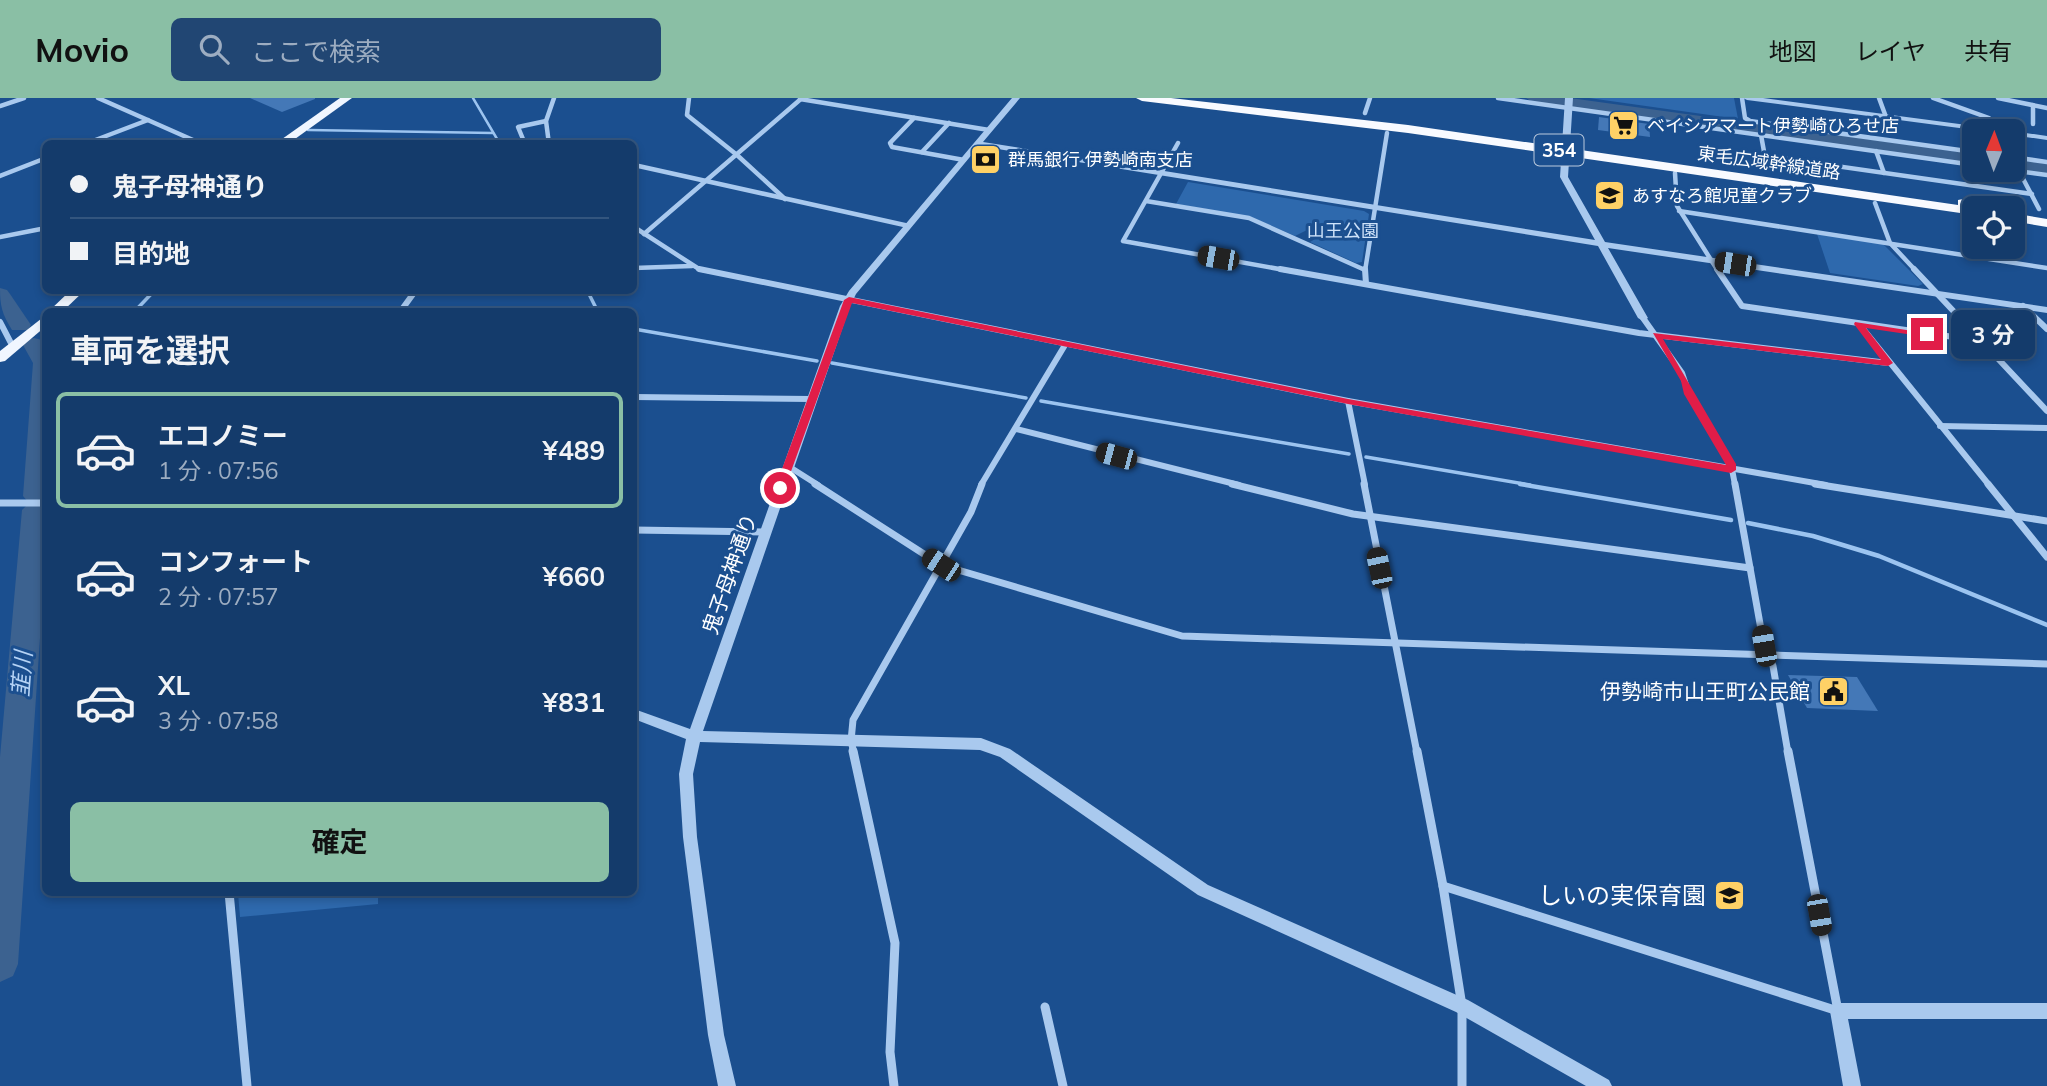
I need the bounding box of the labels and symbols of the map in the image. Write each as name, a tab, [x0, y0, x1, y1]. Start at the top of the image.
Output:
supermarket icon: ベイシアマート伊勢崎ひろせ店	[1607, 109, 1641, 143]
place label: ベイシアマート伊勢崎ひろせ店	[1647, 114, 1899, 137]
north arrow	[1962, 119, 2025, 182]
road number: 354	[1534, 134, 1584, 166]
street label: 東毛広域幹線道路	[1696, 141, 1842, 184]
bank icon: 群馬銀行 伊勢崎南支店	[968, 143, 1002, 177]
place label: 群馬銀行 伊勢崎南支店	[1008, 148, 1193, 171]
school or university icon: あすなろ館児童クラブ	[1592, 179, 1626, 213]
place label: あすなろ館児童クラブ	[1632, 184, 1812, 207]
park label: 山王公園	[1307, 219, 1379, 242]
car	[1196, 244, 1241, 272]
car	[1713, 250, 1758, 278]
callout: 3 分	[1952, 310, 2036, 358]
route end	[1911, 318, 1943, 350]
car	[1093, 440, 1140, 472]
route start	[764, 472, 796, 504]
street label: 鬼子母神通り	[696, 510, 762, 637]
car	[918, 545, 965, 585]
car	[1365, 545, 1394, 591]
car	[1751, 623, 1778, 669]
water label: 韮川	[5, 647, 38, 698]
public building icon: 伊勢崎市山王町公民館	[1816, 675, 1850, 709]
place label: 伊勢崎市山王町公民館	[1600, 678, 1810, 704]
school or university icon: しいの実保育園	[1712, 879, 1746, 913]
place label: しいの実保育園	[1538, 880, 1706, 910]
car	[1806, 892, 1833, 938]

